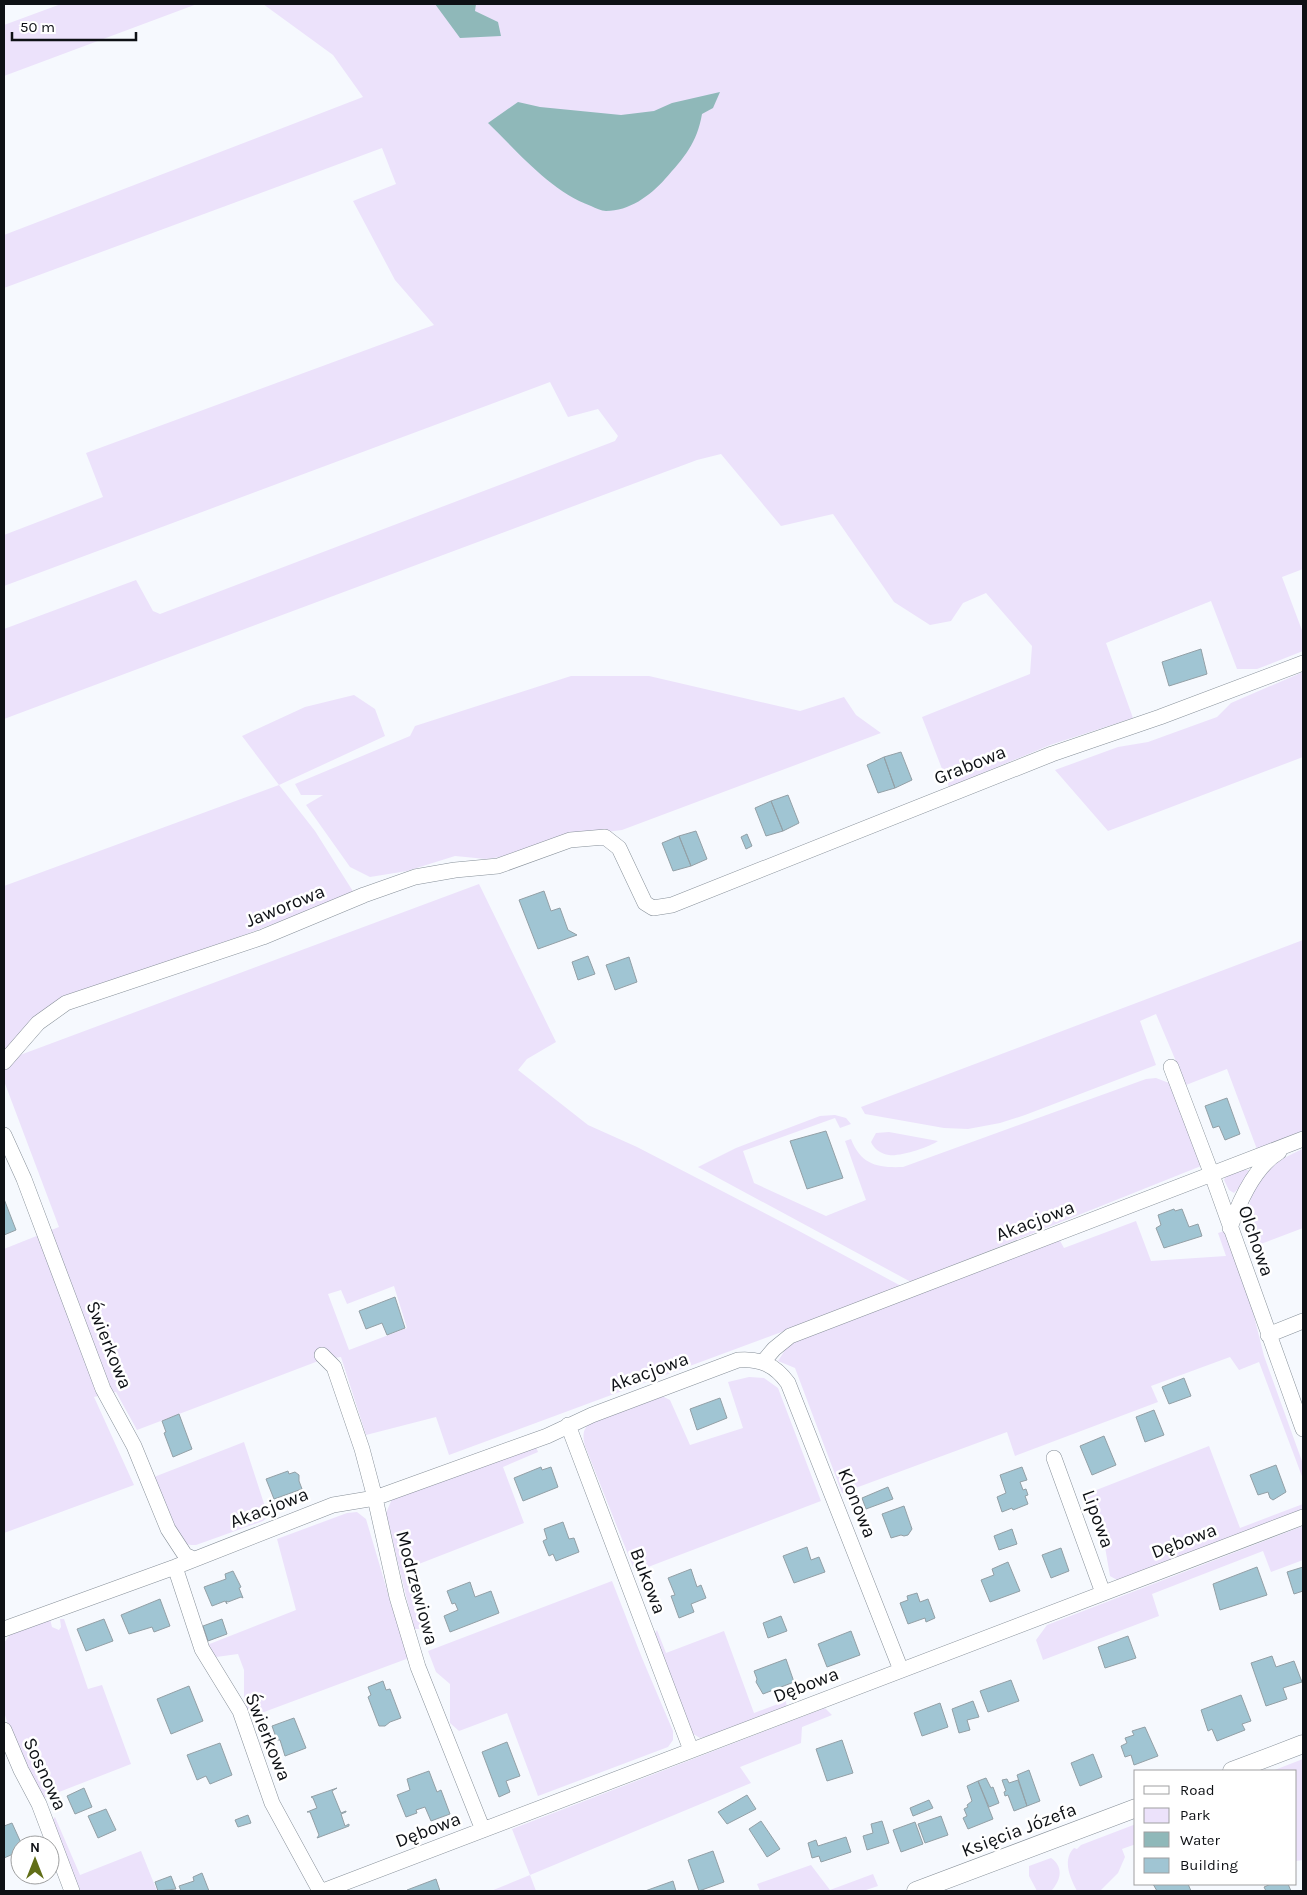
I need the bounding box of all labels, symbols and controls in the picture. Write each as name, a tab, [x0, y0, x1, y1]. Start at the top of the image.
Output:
scale bar	[12, 10, 136, 42]
text: 50 m	[20, 18, 55, 36]
street label: Grabowa	[931, 741, 1009, 789]
street label: Jaworowa	[242, 880, 328, 932]
street label: Akacjowa	[993, 1196, 1077, 1246]
street label: Olchowa	[1234, 1203, 1278, 1279]
street label: Świerkowa	[81, 1297, 138, 1392]
street label: Akacjowa	[606, 1348, 692, 1396]
street label: Klonowa	[833, 1465, 881, 1541]
street label: Akacjowa	[227, 1483, 311, 1533]
street label: Lipowa	[1077, 1487, 1119, 1551]
street label: Dębowa	[1148, 1519, 1220, 1563]
street label: Modrzewiowa	[391, 1528, 443, 1648]
street label: Bukowa	[625, 1545, 671, 1617]
street label: Dębowa	[770, 1663, 842, 1707]
street label: Świerkowa	[240, 1689, 297, 1784]
street label: Sosnowa	[19, 1734, 71, 1814]
legend	[1134, 1770, 1297, 1885]
text: Road	[1180, 1781, 1215, 1799]
street label: Księcia Józefa	[958, 1798, 1080, 1862]
text: Park	[1180, 1806, 1210, 1824]
street label: Dębowa	[392, 1808, 464, 1852]
text: Water	[1180, 1831, 1221, 1849]
north arrow	[10, 1835, 60, 1885]
text: N	[30, 1839, 40, 1856]
text: Building	[1180, 1856, 1238, 1874]

